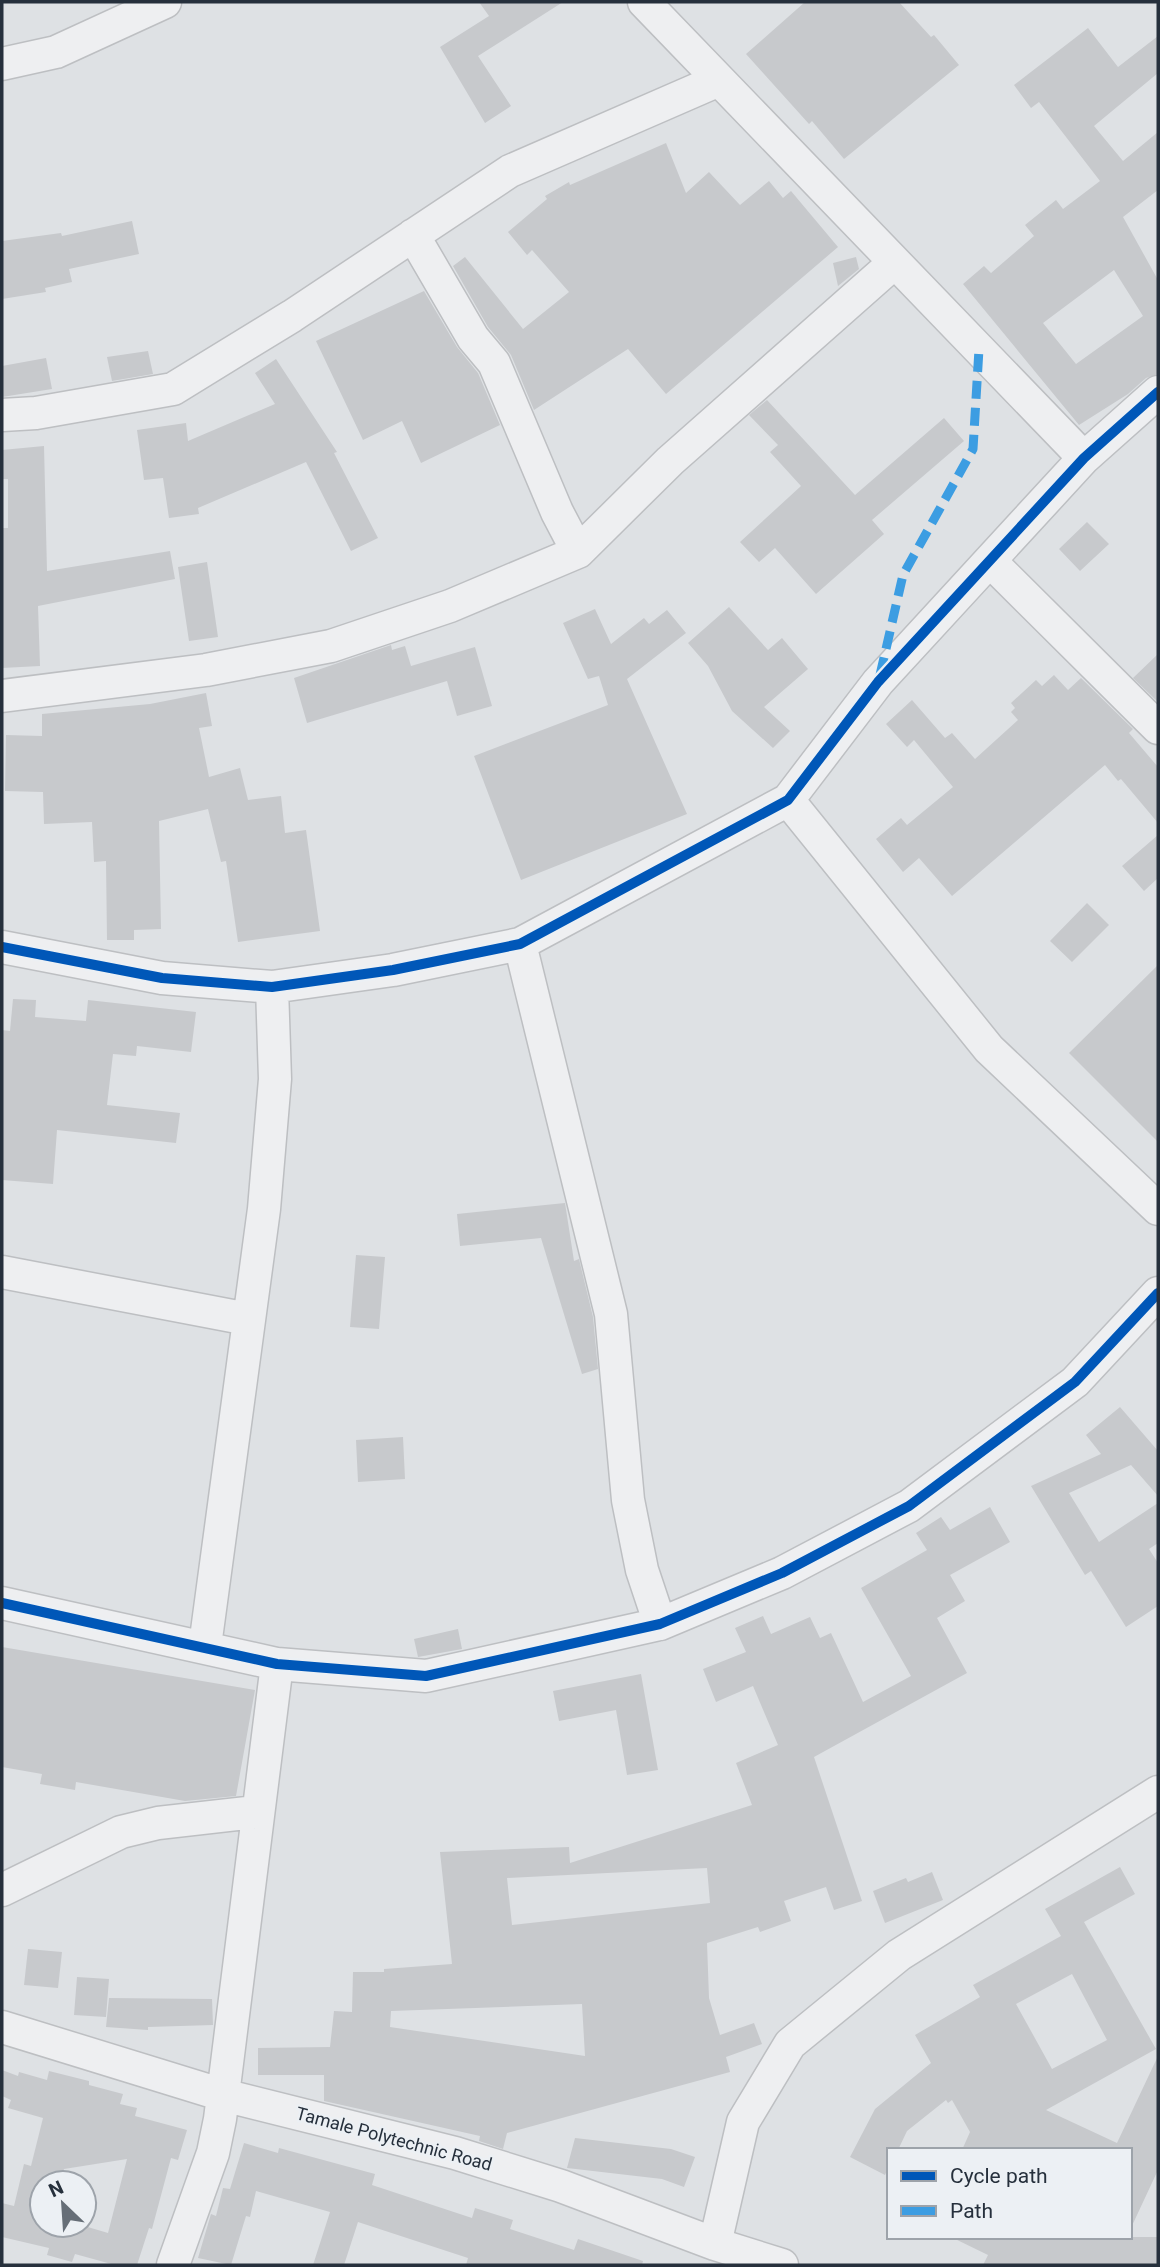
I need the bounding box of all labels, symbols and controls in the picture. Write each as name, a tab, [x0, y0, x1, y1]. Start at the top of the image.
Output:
street label: Tamale Polytechnic Road	[294, 2102, 494, 2175]
legend	[887, 2148, 1132, 2239]
text: Cycle path	[950, 2164, 1048, 2188]
north arrow	[28, 2169, 98, 2239]
text: N	[45, 2176, 67, 2202]
text: Path	[950, 2199, 993, 2223]

